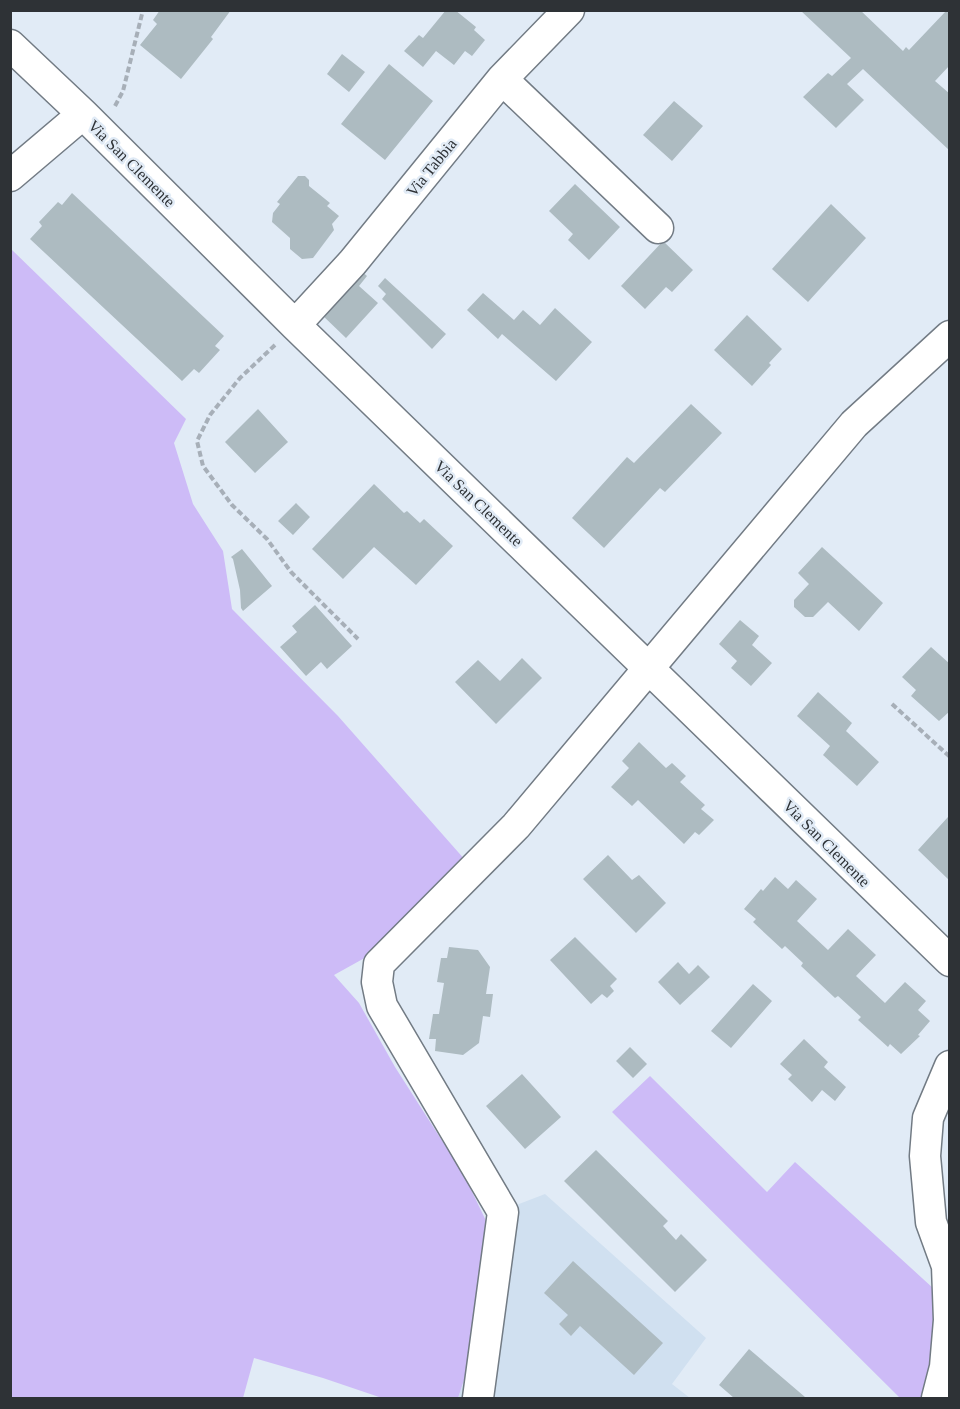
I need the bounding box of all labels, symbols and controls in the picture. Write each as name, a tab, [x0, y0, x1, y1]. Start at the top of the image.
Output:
street label: Via San Clemente	[85, 117, 178, 210]
street label: Via Tabbia	[403, 135, 460, 200]
street label: Via San Clemente	[431, 457, 526, 550]
street label: Via San Clemente	[780, 797, 873, 890]

